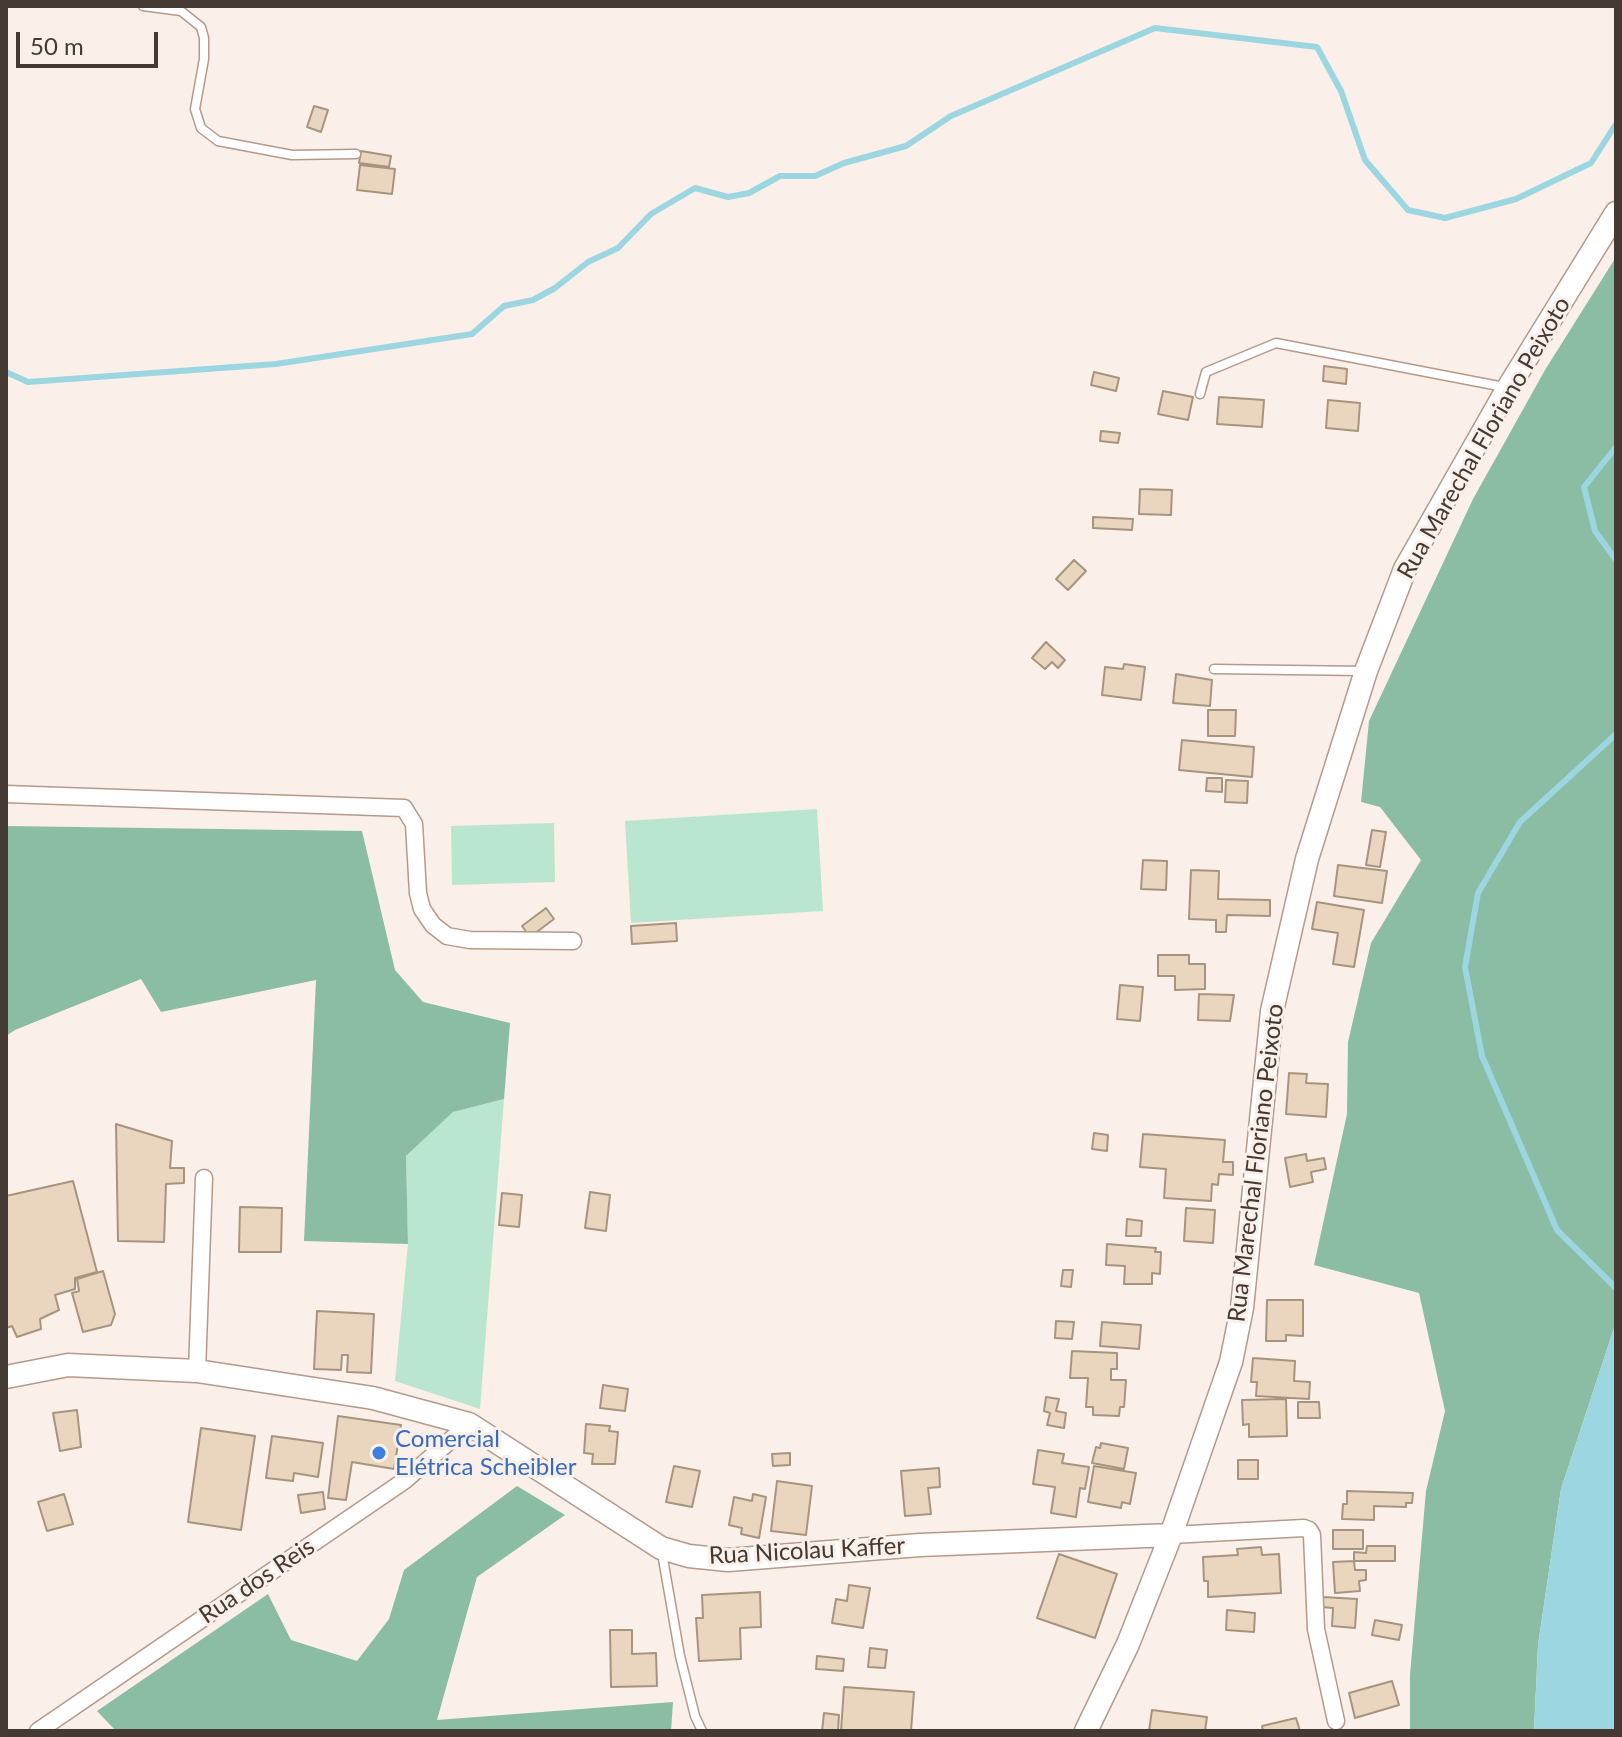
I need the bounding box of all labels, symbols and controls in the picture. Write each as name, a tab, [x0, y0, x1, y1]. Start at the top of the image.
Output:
scale bar	[20, 16, 162, 66]
text: 50 m	[30, 31, 84, 60]
street label: Rua Marechal Floriano Peixoto	[1391, 292, 1577, 584]
street label: Rua Marechal Floriano Peixoto	[1222, 1002, 1290, 1324]
place label: Comercial Elétrica Scheibler	[395, 1425, 576, 1481]
marker: Comercial Elétrica Scheibler	[370, 1444, 388, 1462]
street label: Rua Nicolau Kaffer	[708, 1531, 906, 1571]
street label: Rua dos Reis	[194, 1532, 320, 1630]

